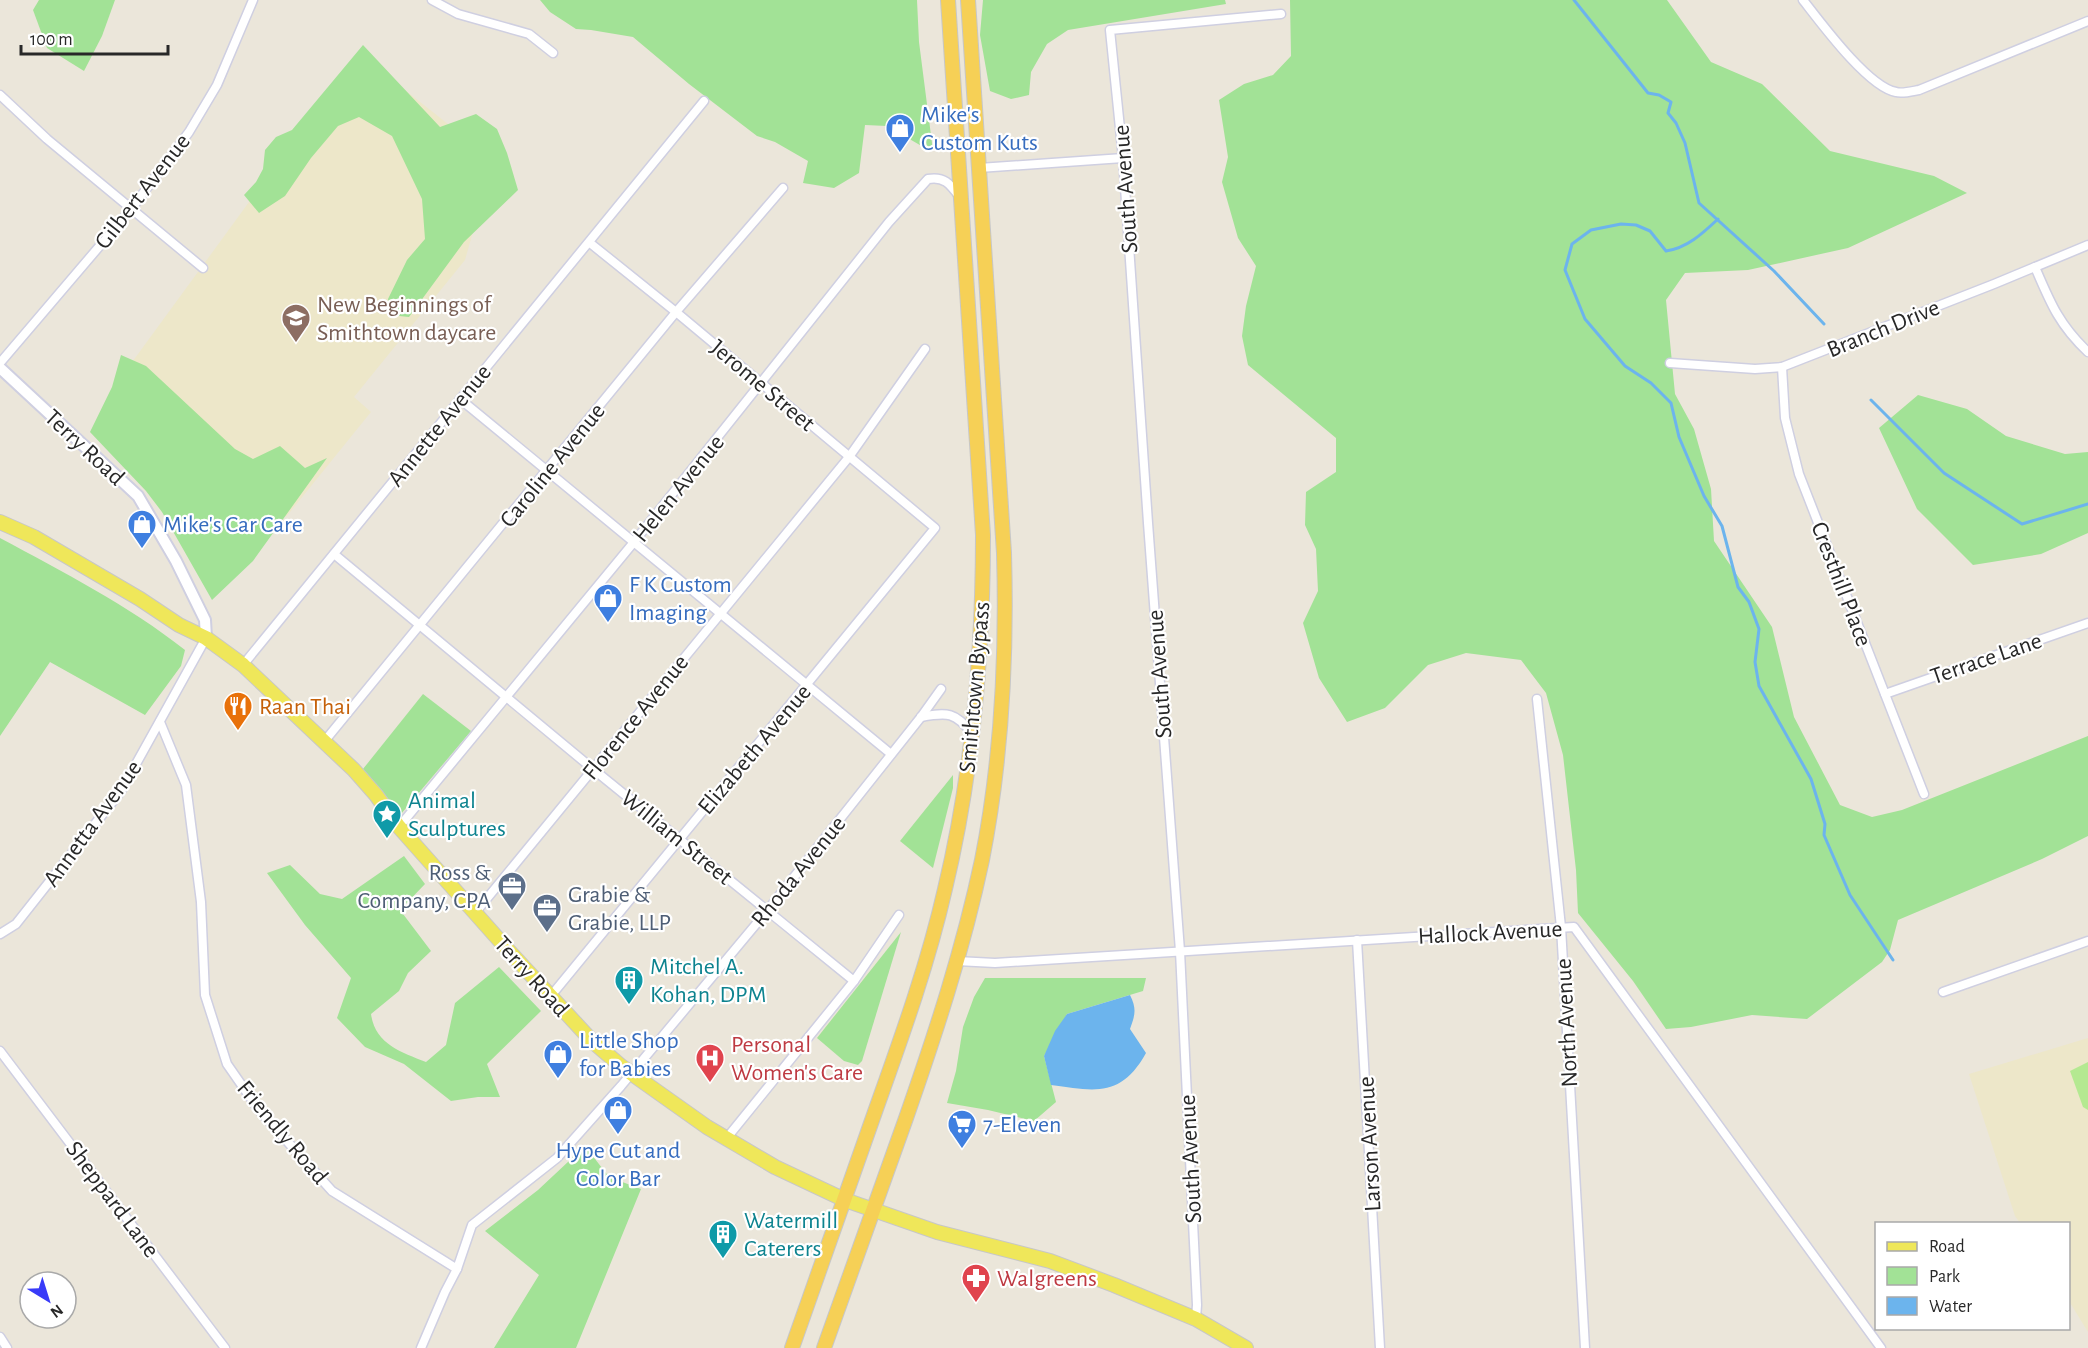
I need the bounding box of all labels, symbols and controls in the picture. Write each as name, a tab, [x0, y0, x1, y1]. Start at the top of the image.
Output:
scale bar	[21, 18, 168, 56]
text: 100 m	[30, 31, 73, 49]
place label: Mike's Custom Kuts	[921, 103, 1038, 155]
shop icon: Mike's Custom Kuts	[884, 112, 916, 154]
street label: South Avenue	[1110, 124, 1142, 254]
street label: Gilbert Avenue	[91, 130, 195, 254]
place label: New Beginnings of Smithtown daycare	[317, 293, 496, 345]
street label: Branch Drive	[1824, 296, 1943, 362]
school or university icon: New Beginnings of Smithtown daycare	[280, 302, 312, 344]
street label: Jerome Street	[706, 335, 819, 436]
street label: Annette Avenue	[384, 360, 496, 491]
street label: Caroline Avenue	[496, 399, 610, 532]
street label: Terry Road	[40, 405, 129, 490]
street label: Helen Avenue	[628, 430, 729, 547]
shop icon: Mike's Car Care	[126, 508, 158, 550]
place label: Mike's Car Care	[163, 513, 303, 537]
street label: Cresthill Place	[1806, 519, 1876, 650]
place label: F K Custom Imaging	[629, 573, 732, 625]
shop icon: F K Custom Imaging	[592, 582, 624, 624]
street label: Smithtown Bypass	[956, 601, 994, 774]
street label: South Avenue	[1144, 609, 1176, 739]
street label: Terrace Lane	[1928, 629, 2045, 689]
street label: Florence Avenue	[578, 651, 693, 785]
street label: Elizabeth Avenue	[694, 680, 816, 819]
restaurant icon: Raan Thai	[222, 690, 254, 732]
place label: Raan Thai	[259, 695, 351, 719]
street label: Annetta Avenue	[39, 756, 146, 891]
street label: William Street	[616, 786, 737, 890]
place label: Animal Sculptures	[408, 789, 506, 841]
place icon: Animal Sculptures	[371, 798, 403, 840]
street label: Rhoda Avenue	[747, 812, 851, 932]
place label: Ross & Company, CPA	[358, 861, 491, 913]
office icon: Ross & Company, CPA	[496, 870, 528, 912]
place label: Grabie & Grabie, LLP	[568, 883, 671, 935]
office icon: Grabie & Grabie, LLP	[531, 892, 563, 934]
street label: Hallock Avenue	[1417, 917, 1563, 949]
street label: Terry Road	[489, 932, 573, 1021]
place label: Mitchel A. Kohan, DPM	[650, 955, 766, 1007]
street label: North Avenue	[1552, 958, 1582, 1088]
building icon: Mitchel A. Kohan, DPM	[613, 964, 645, 1006]
place label: Little Shop for Babies	[579, 1029, 679, 1081]
place label: Personal Women's Care	[731, 1033, 863, 1085]
shop icon: Little Shop for Babies	[542, 1038, 574, 1080]
hospital icon: Personal Women's Care	[694, 1042, 726, 1084]
street label: Friendly Road	[232, 1076, 332, 1189]
street label: Larson Avenue	[1354, 1076, 1386, 1212]
shop icon: Hype Cut and Color Bar	[602, 1094, 634, 1136]
street label: South Avenue	[1176, 1094, 1206, 1224]
supermarket icon: 7-Eleven	[946, 1108, 978, 1150]
place label: 7-Eleven	[983, 1113, 1061, 1137]
street label: Sheppard Lane	[61, 1137, 163, 1262]
place label: Hype Cut and Color Bar	[556, 1139, 680, 1191]
place label: Watermill Caterers	[744, 1209, 838, 1261]
building icon: Watermill Caterers	[707, 1218, 739, 1260]
legend	[1875, 1222, 2070, 1330]
text: Road	[1929, 1238, 1965, 1256]
pharmacy icon: Walgreens	[960, 1262, 992, 1304]
place label: Walgreens	[997, 1267, 1097, 1291]
text: Park	[1929, 1268, 1961, 1286]
north arrow	[18, 1270, 78, 1330]
text: Water	[1929, 1298, 1972, 1316]
text: N	[47, 1301, 66, 1321]

